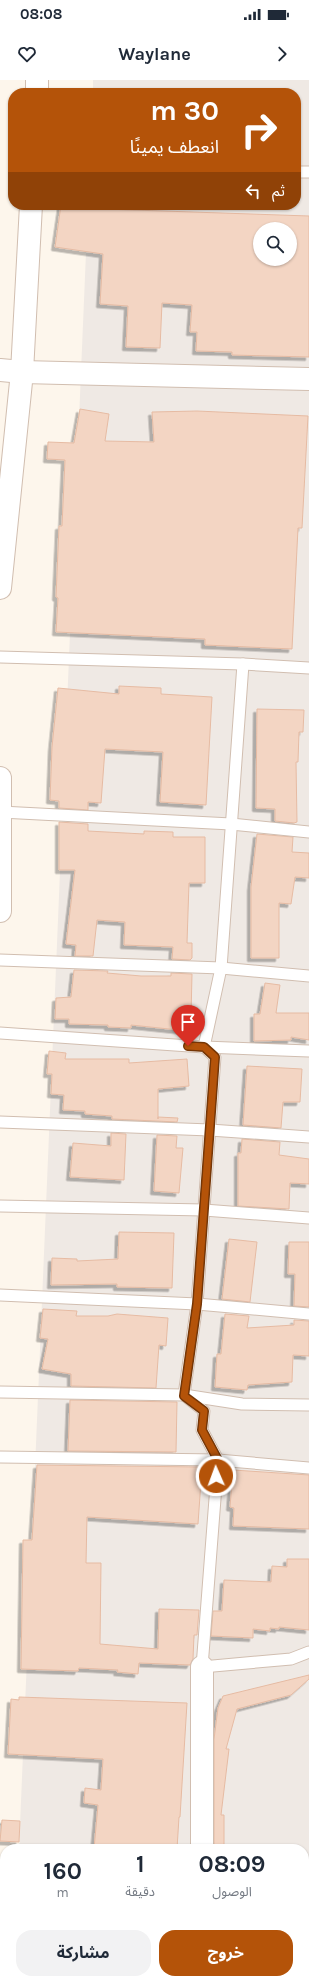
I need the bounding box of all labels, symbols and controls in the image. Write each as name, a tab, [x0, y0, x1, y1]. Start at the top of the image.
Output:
text: 08:08	[20, 5, 62, 23]
icon: heart	[16, 43, 38, 65]
text: Waylane	[118, 43, 191, 65]
icon: forward	[271, 43, 293, 65]
text: 30 m	[150, 94, 219, 127]
icon: right	[233, 104, 285, 156]
text: انعطف يمينًا	[130, 136, 219, 158]
icon: left	[242, 180, 264, 202]
text: ثم	[272, 182, 285, 200]
map controls	[253, 222, 297, 266]
button: search	[253, 222, 297, 266]
pin	[171, 1005, 205, 1046]
icon: arrive	[177, 1011, 199, 1033]
position arrow	[195, 1455, 237, 1497]
text: 1	[136, 1850, 144, 1878]
text: 08:09	[198, 1850, 265, 1878]
text: 160	[44, 1857, 82, 1885]
text: دقيقة	[125, 1884, 155, 1899]
text: الوصول	[212, 1884, 252, 1899]
text: m	[57, 1885, 69, 1900]
button: مشاركة	[16, 1930, 151, 1976]
button: خروج	[159, 1930, 293, 1976]

